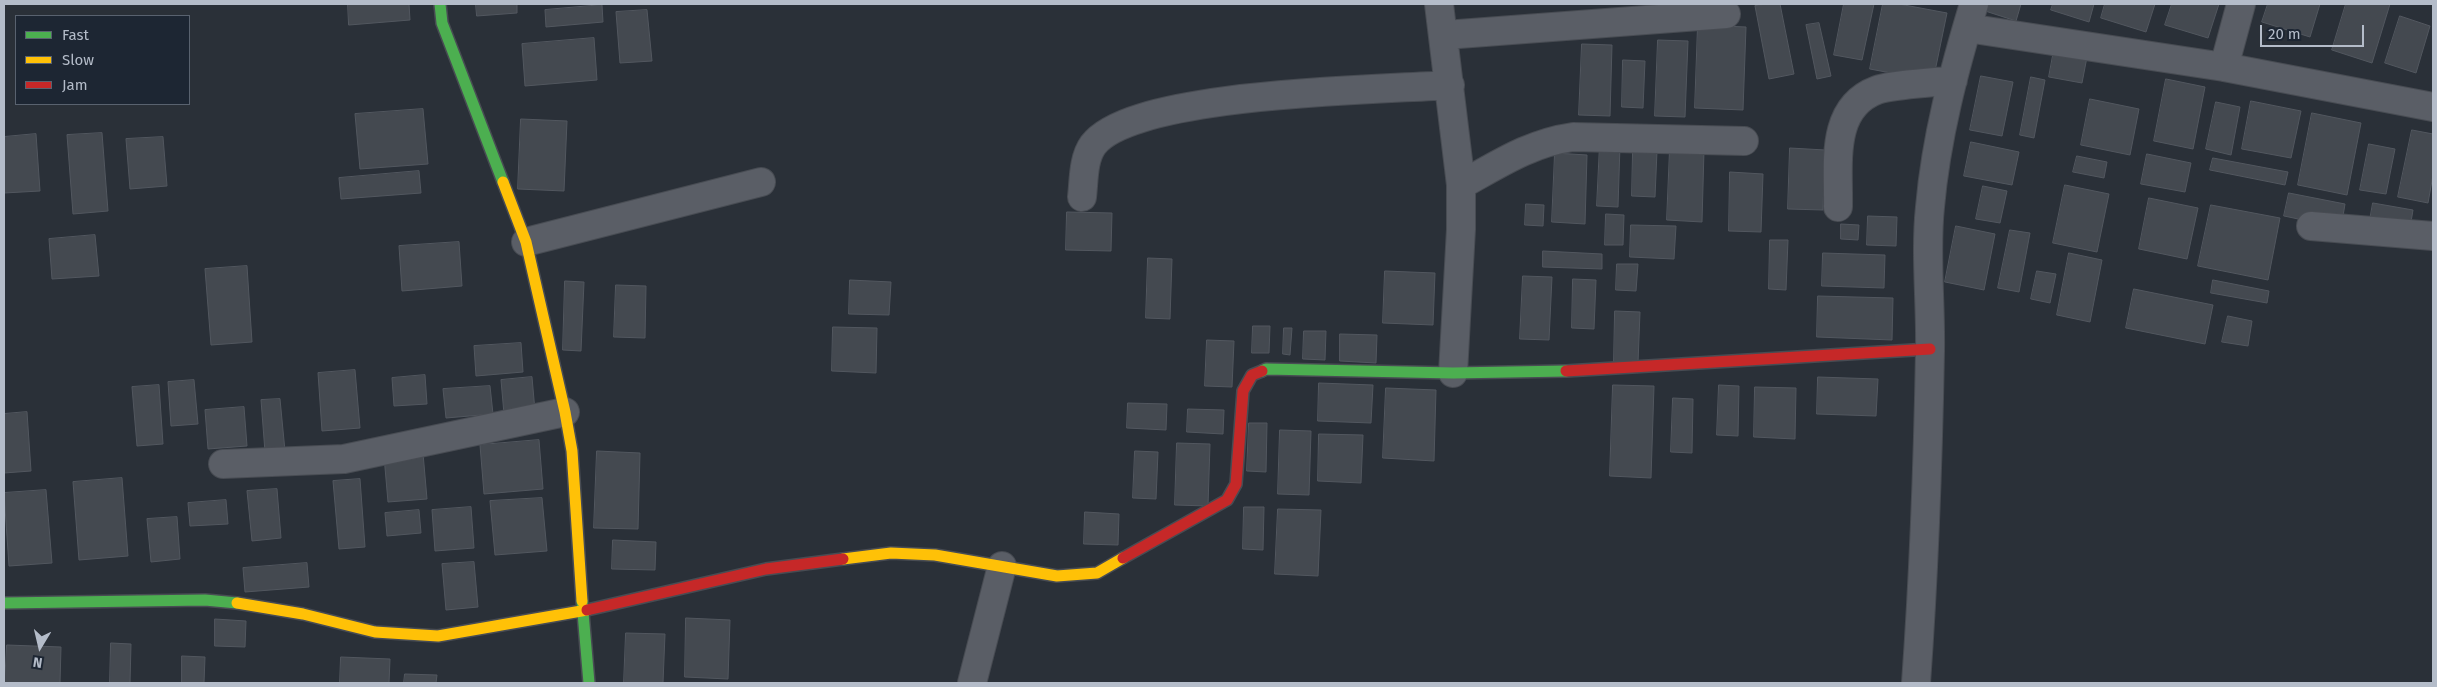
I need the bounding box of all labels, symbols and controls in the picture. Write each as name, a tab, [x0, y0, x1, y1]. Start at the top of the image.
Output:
legend	[15, 15, 190, 105]
scale bar	[2262, 15, 2366, 47]
text: 20 m	[2268, 25, 2301, 43]
text: Fast	[62, 26, 89, 44]
text: Slow	[62, 51, 94, 69]
text: Jam	[62, 76, 88, 94]
north arrow	[15, 622, 65, 672]
text: N	[32, 653, 44, 671]

